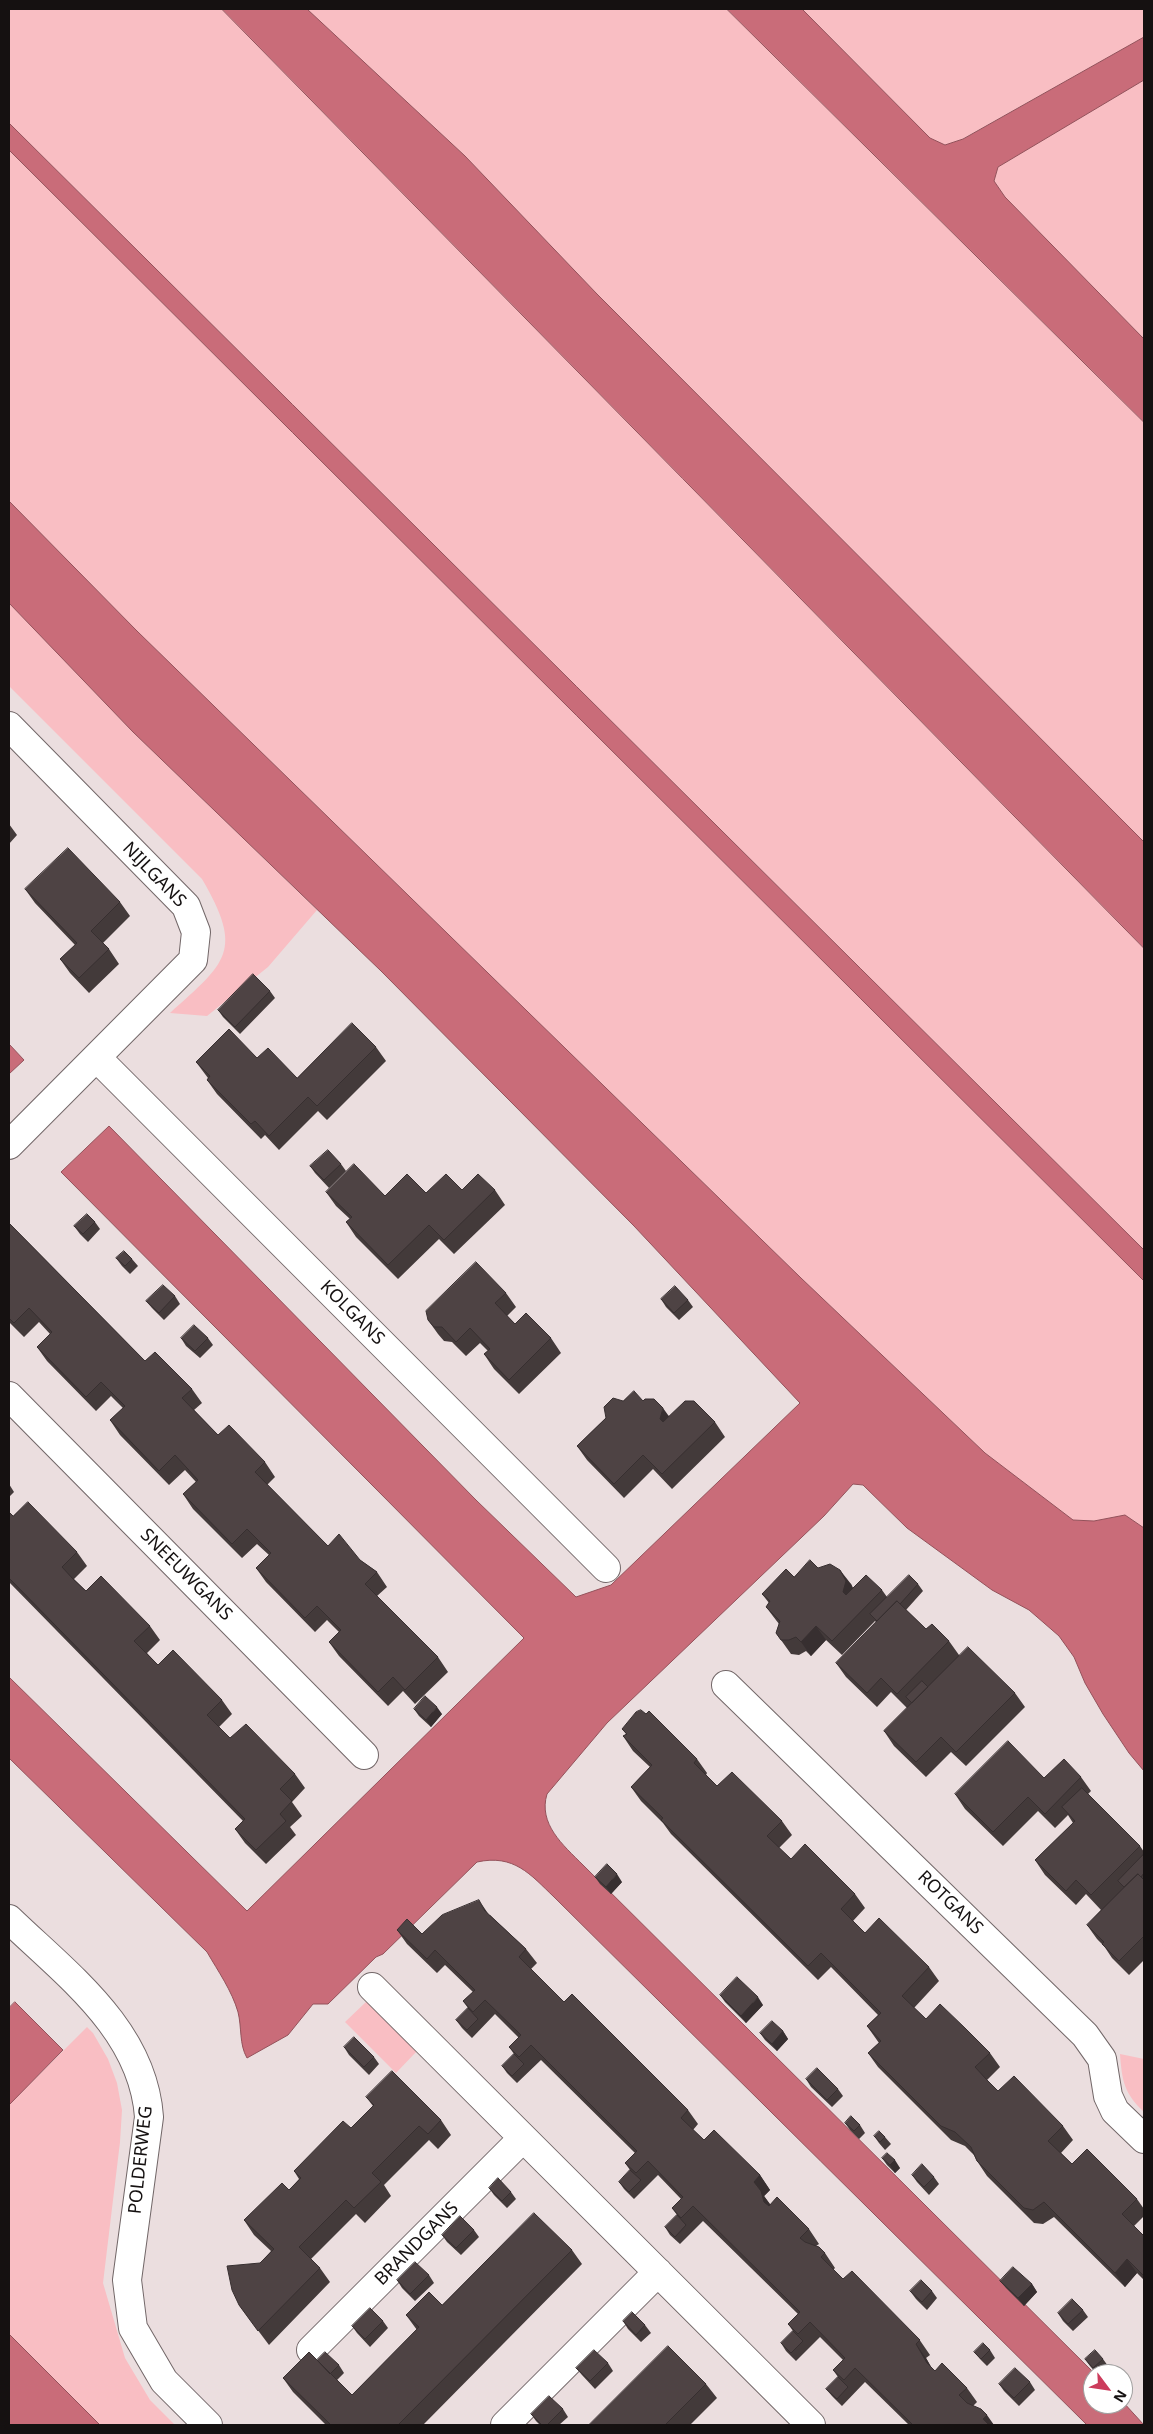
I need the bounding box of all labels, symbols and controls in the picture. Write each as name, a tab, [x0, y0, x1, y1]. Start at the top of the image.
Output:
street label: NIJLGANS	[118, 838, 190, 912]
street label: KOLGANS	[315, 1276, 389, 1350]
street label: SNEEUWGANS	[135, 1524, 237, 1626]
street label: ROTGANS	[913, 1867, 987, 1939]
street label: POLDERWEG	[125, 2105, 157, 2215]
street label: BRANDGANS	[371, 2198, 463, 2290]
north arrow	[1083, 2364, 1133, 2414]
text: N	[1109, 2387, 1132, 2406]

